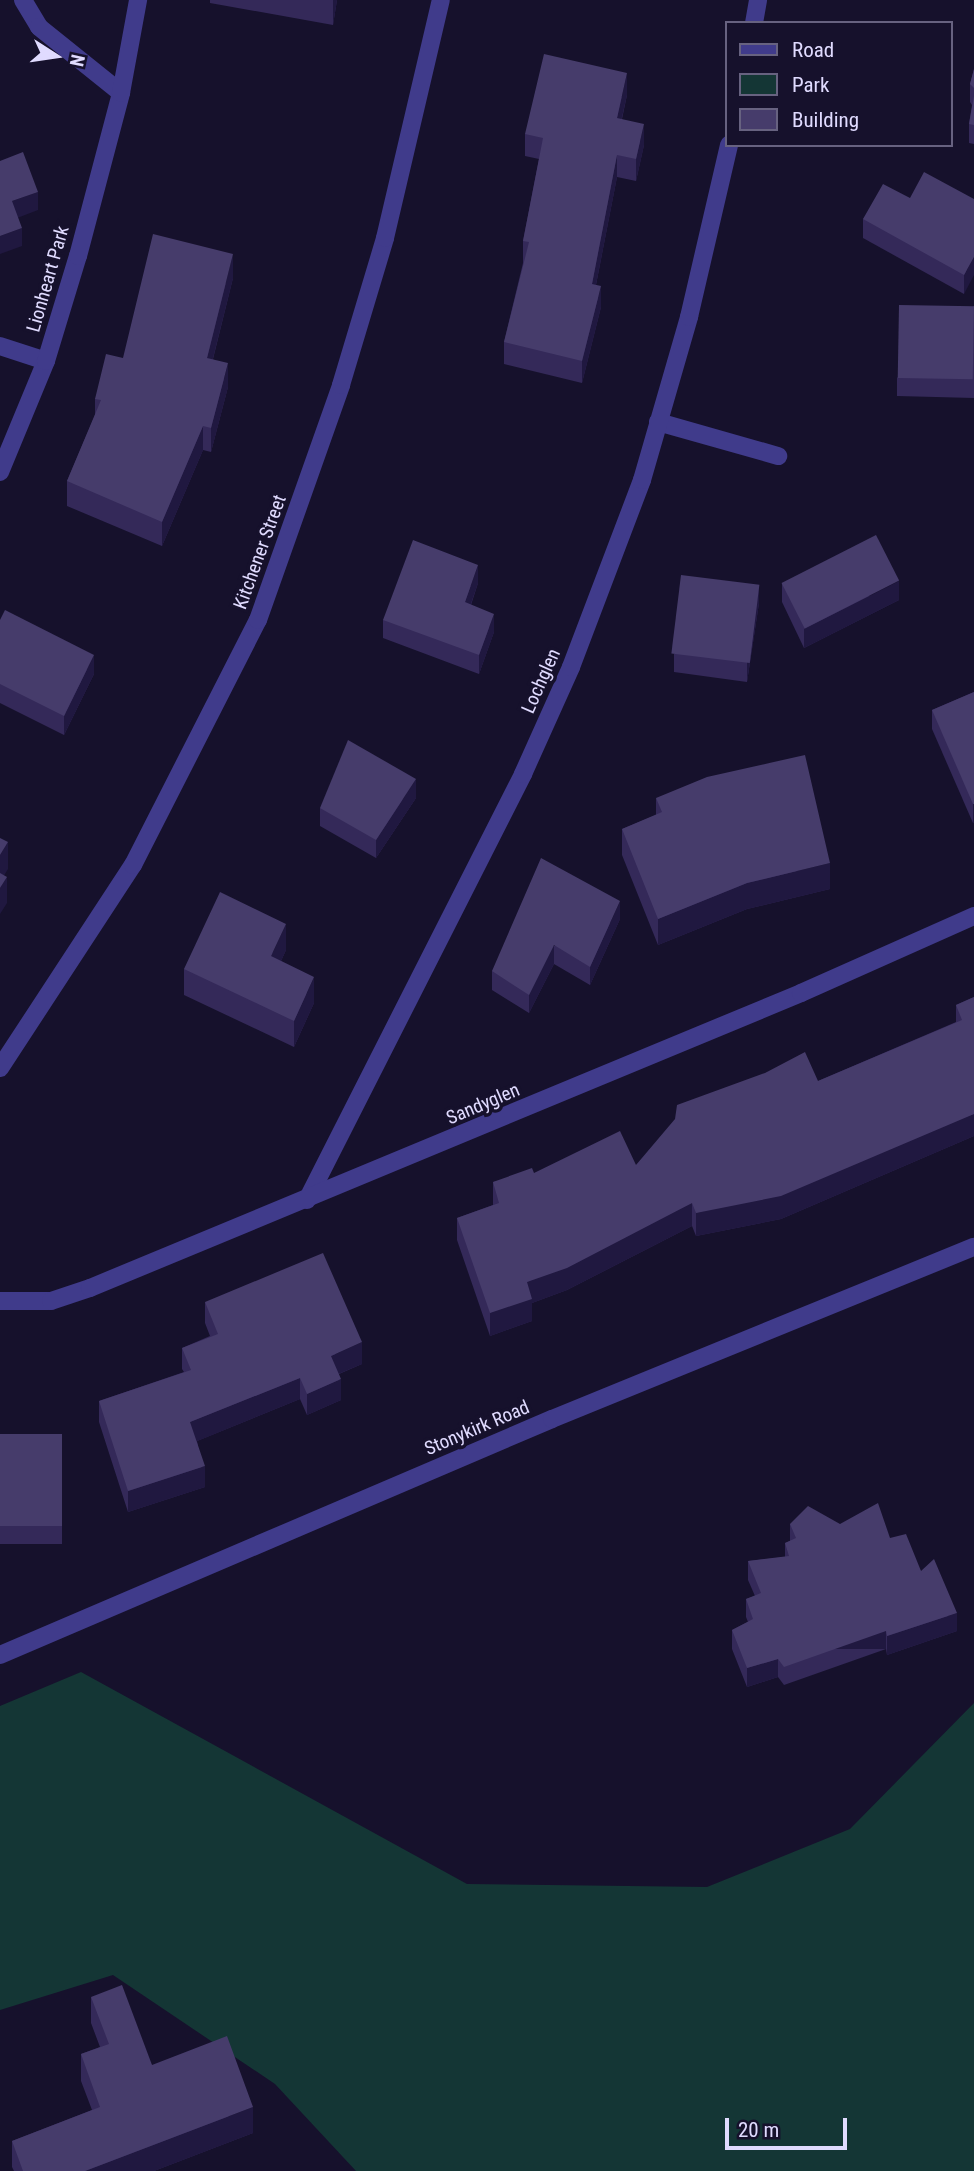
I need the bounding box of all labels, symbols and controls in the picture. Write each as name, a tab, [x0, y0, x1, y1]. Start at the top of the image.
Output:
north arrow	[21, 21, 91, 91]
legend	[726, 21, 953, 147]
text: Road	[792, 38, 834, 62]
text: N	[65, 52, 89, 69]
text: Park	[792, 73, 829, 97]
text: Building	[792, 108, 859, 132]
street label: Lionheart Park	[22, 223, 74, 335]
street label: Kitchener Street	[229, 492, 291, 612]
street label: Lochglen	[517, 645, 565, 717]
street label: Sandyglen	[443, 1078, 523, 1130]
street label: Stonykirk Road	[421, 1396, 533, 1460]
scale bar	[729, 2104, 852, 2148]
text: 20 m	[738, 2118, 779, 2142]

